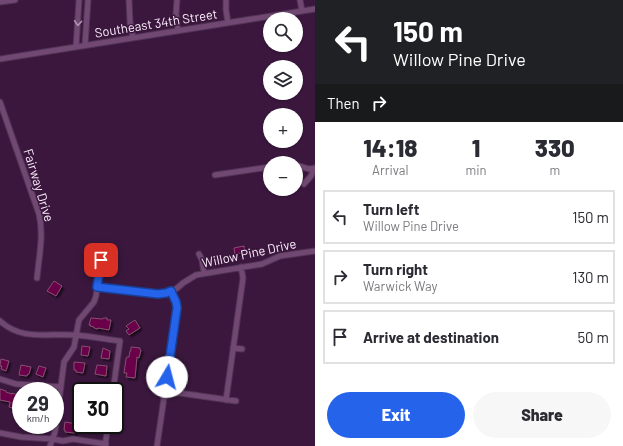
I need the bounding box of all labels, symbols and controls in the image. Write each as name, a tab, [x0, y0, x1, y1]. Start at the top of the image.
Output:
street label: Southeast 34th Street	[93, 5, 219, 41]
map controls	[263, 12, 303, 196]
button: search	[263, 12, 303, 52]
text: 150 m	[393, 14, 463, 48]
icon: left	[327, 16, 379, 68]
one-way arrow	[73, 20, 82, 26]
text: Willow Pine Drive	[393, 48, 526, 70]
button: layers	[263, 60, 303, 100]
icon: right	[368, 92, 390, 114]
text: Then	[327, 94, 360, 112]
button: +	[263, 108, 303, 148]
text: 14:18	[363, 133, 417, 162]
text: 1	[472, 133, 480, 162]
text: 330	[535, 133, 575, 162]
street label: Fairway Drive	[20, 147, 58, 223]
button: −	[263, 156, 303, 196]
text: Arrival	[372, 162, 408, 178]
text: min	[466, 162, 487, 178]
text: m	[549, 162, 560, 178]
text: Turn left	[363, 200, 419, 218]
icon: left	[329, 206, 351, 228]
text: 150 m	[572, 208, 609, 226]
text: Willow Pine Drive	[363, 218, 459, 234]
street label: Willow Pine Drive	[200, 235, 298, 271]
pin	[84, 243, 118, 277]
icon: arrive	[90, 249, 112, 271]
text: Turn right	[363, 260, 428, 278]
icon: right	[329, 266, 351, 288]
text: 130 m	[572, 268, 609, 286]
text: Warwick Way	[363, 278, 437, 294]
icon: arrive	[329, 326, 351, 348]
text: Arrive at destination	[363, 328, 499, 346]
text: 50 m	[577, 328, 609, 346]
position arrow	[146, 356, 188, 398]
speed limit sign: 30	[72, 382, 124, 434]
text: 29	[27, 391, 49, 415]
button: Exit	[327, 392, 465, 438]
button: Share	[473, 392, 611, 438]
text: km/h	[27, 412, 49, 424]

